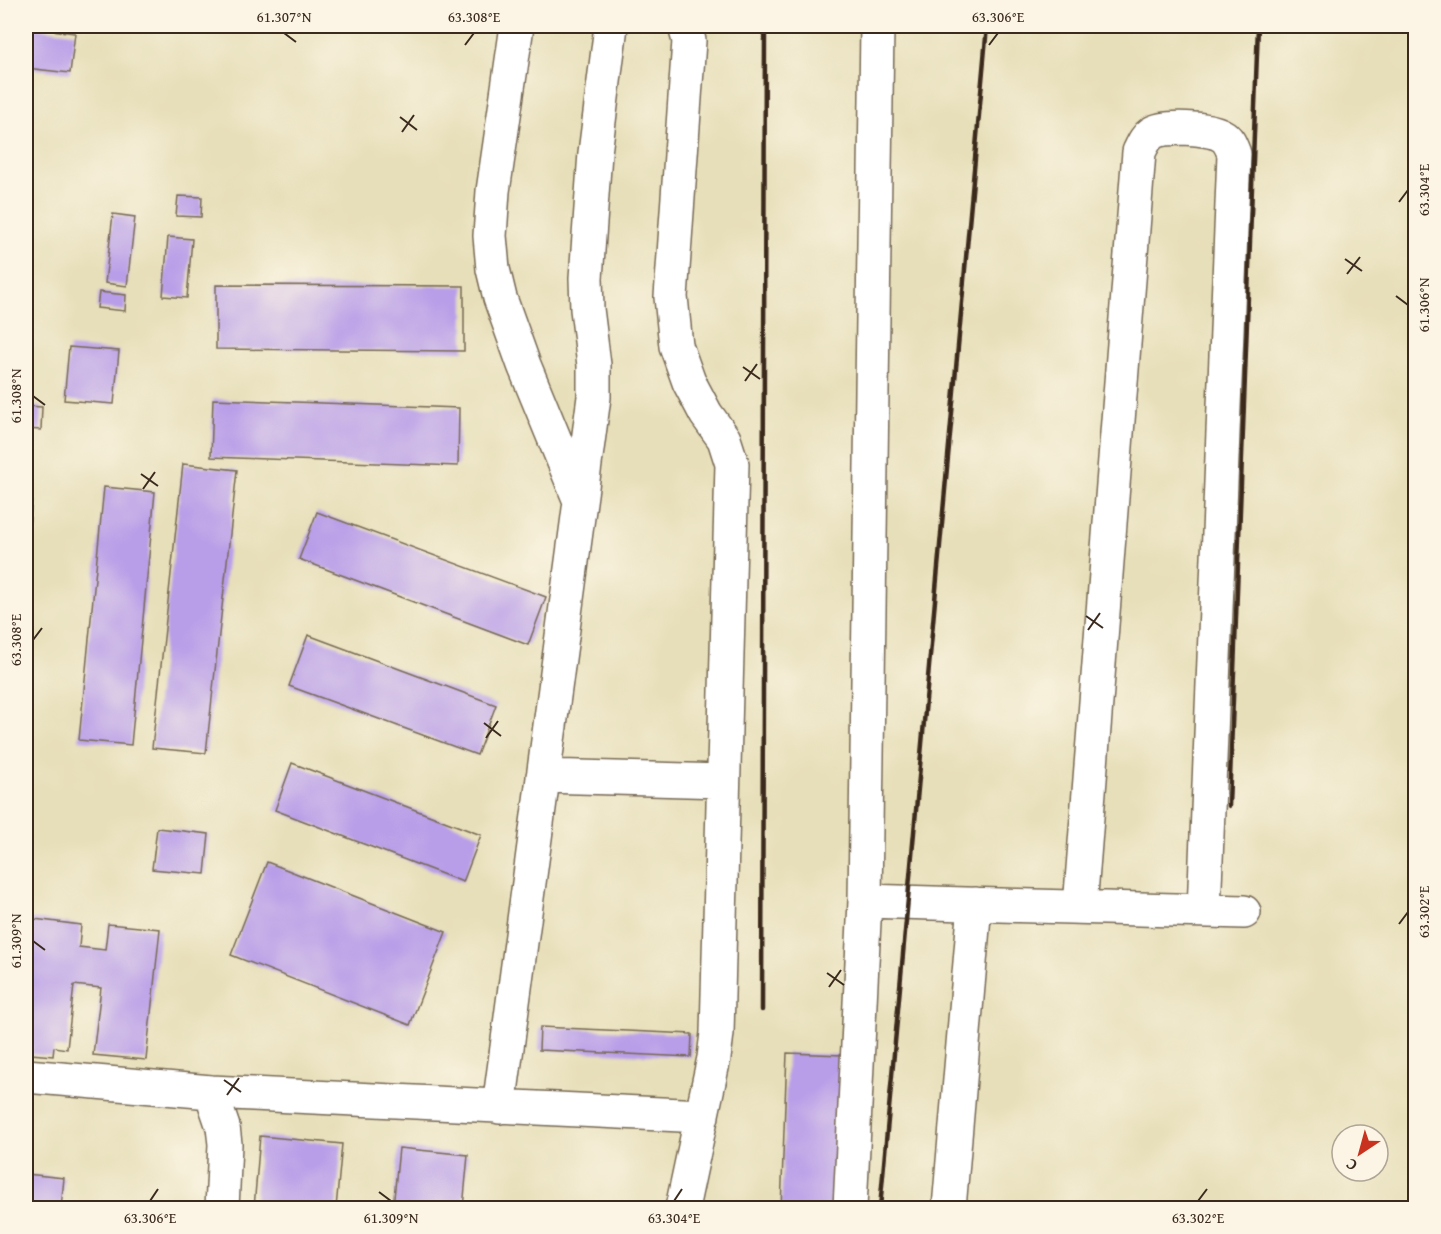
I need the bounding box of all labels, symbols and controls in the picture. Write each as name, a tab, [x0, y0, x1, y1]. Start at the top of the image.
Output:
text: 61.307°N	[257, 6, 312, 27]
text: 63.308°E	[448, 6, 501, 27]
text: 63.306°E	[972, 6, 1025, 27]
text: 63.304°E	[1413, 163, 1434, 216]
text: 61.306°N	[1413, 277, 1434, 332]
text: 61.308°N	[5, 368, 26, 423]
text: 63.308°E	[5, 613, 26, 666]
text: 63.302°E	[1413, 885, 1434, 938]
text: 61.309°N	[5, 913, 26, 968]
north arrow	[1330, 1123, 1390, 1183]
text: С	[1340, 1153, 1362, 1178]
text: 63.306°E	[124, 1207, 177, 1228]
text: 61.309°N	[364, 1207, 419, 1228]
text: 63.304°E	[648, 1207, 701, 1228]
text: 63.302°E	[1172, 1207, 1225, 1228]

